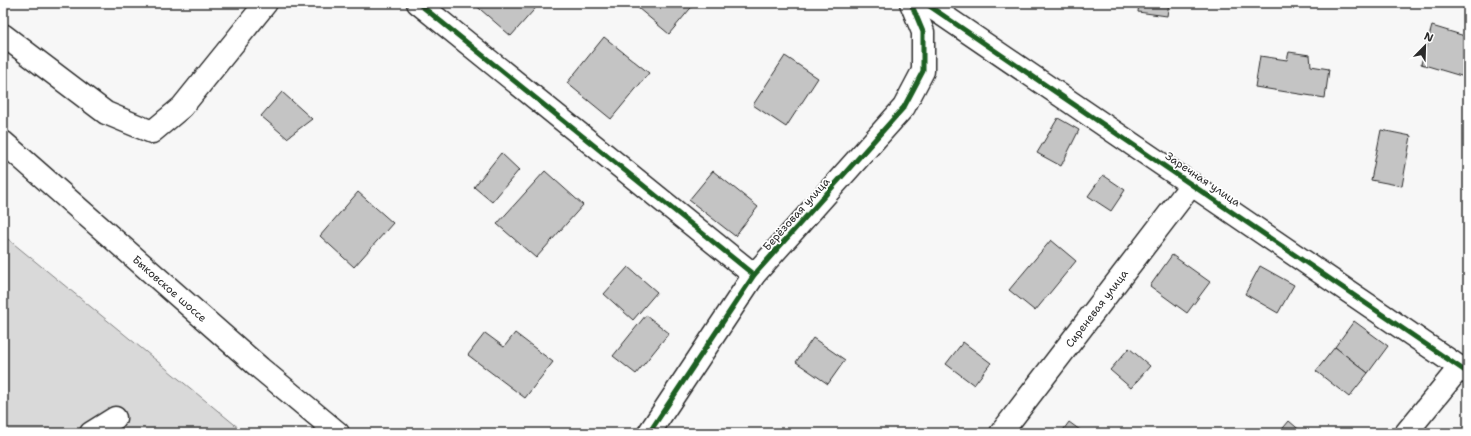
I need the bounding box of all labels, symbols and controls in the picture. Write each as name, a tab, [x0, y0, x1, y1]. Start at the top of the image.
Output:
north arrow	[1405, 26, 1445, 66]
text: N	[1422, 29, 1436, 46]
street label: Заречная улица	[1162, 149, 1243, 210]
street label: Берёзовая улица	[760, 174, 833, 254]
street label: Быковское шоссе	[129, 252, 210, 326]
street label: Сиреневая улица	[1062, 267, 1132, 351]

